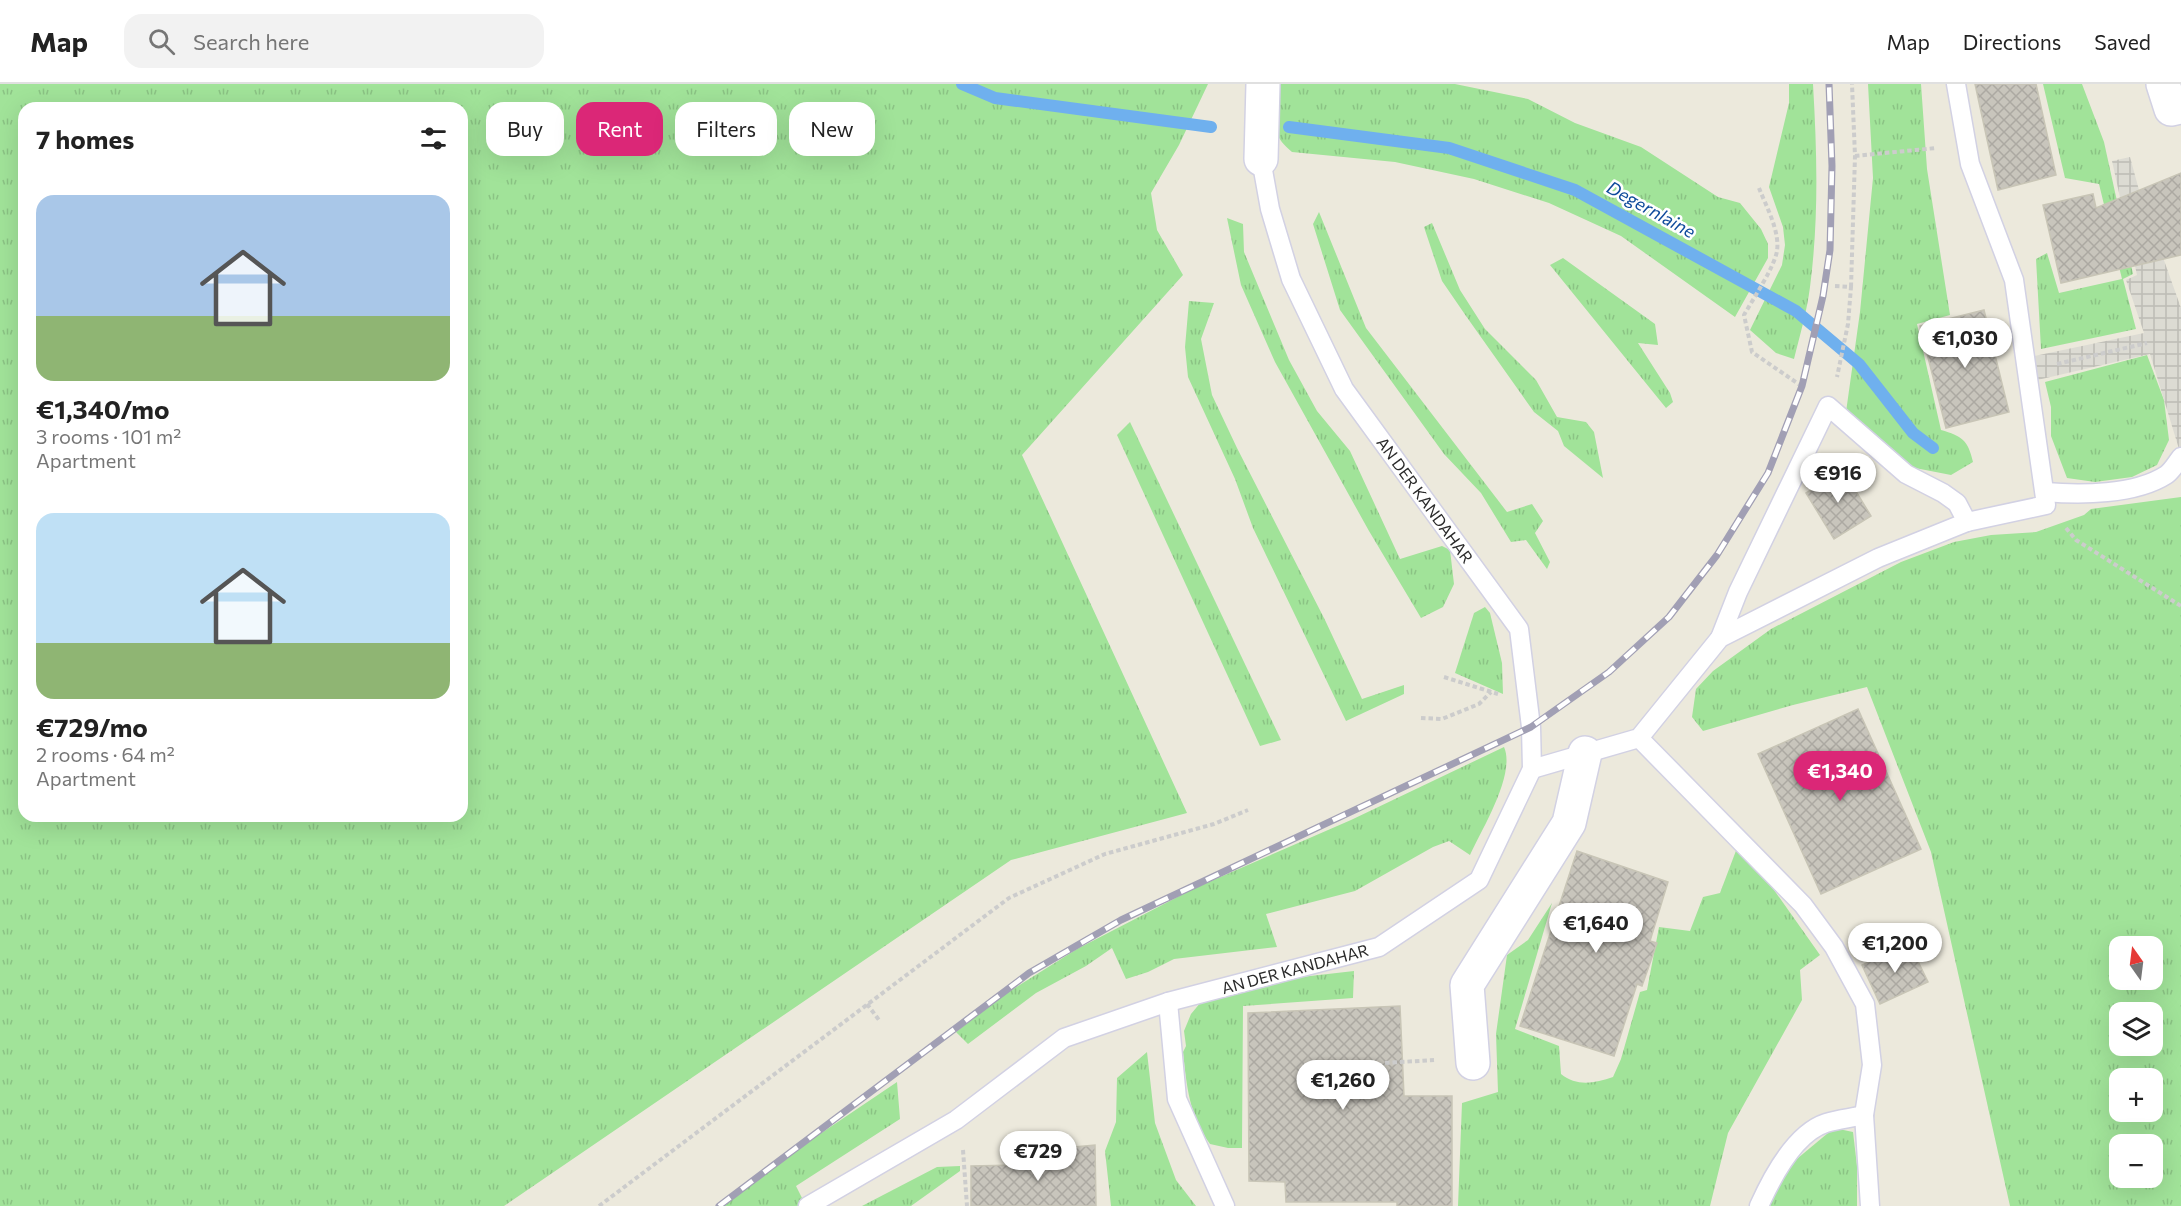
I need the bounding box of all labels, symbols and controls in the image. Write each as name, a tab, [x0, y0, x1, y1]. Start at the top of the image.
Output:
search box	[124, 14, 544, 68]
text: Map	[30, 24, 88, 58]
icon: search	[145, 25, 178, 58]
text: Search here	[193, 28, 309, 55]
text: Map	[1887, 29, 1930, 54]
text: Directions	[1963, 29, 2061, 54]
text: Saved	[2094, 29, 2151, 54]
chip: Buy	[486, 102, 564, 156]
chip: Rent	[576, 102, 663, 156]
chip: Filters	[675, 102, 777, 156]
chip: New	[789, 102, 875, 156]
icon: filters	[417, 122, 450, 155]
text: 7 homes	[36, 123, 134, 154]
water label: Degernlaine	[1603, 176, 1700, 243]
icon: home	[189, 234, 297, 342]
pin: €1,030	[1916, 318, 2014, 369]
text: €1,030	[1932, 325, 1998, 349]
text: €1,340/mo	[36, 393, 170, 424]
text: 3 rooms · 101 m²	[36, 424, 181, 448]
street label: AN DER KANDAHAR	[1373, 433, 1478, 567]
text: Apartment	[36, 448, 136, 472]
pin: €916	[1802, 453, 1874, 504]
text: €916	[1814, 460, 1862, 484]
icon: home	[189, 552, 297, 660]
text: €729/mo	[36, 711, 148, 742]
text: 2 rooms · 64 m²	[36, 742, 175, 766]
pin: €1,340	[1791, 751, 1889, 802]
text: €1,340	[1807, 758, 1873, 782]
text: Apartment	[36, 766, 136, 790]
pin: €1,640	[1547, 903, 1645, 954]
text: €1,640	[1563, 910, 1629, 934]
pin: €1,200	[1846, 923, 1944, 974]
text: €1,200	[1862, 930, 1928, 954]
north arrow	[2109, 936, 2163, 990]
map controls	[2109, 936, 2163, 1188]
street label: AN DER KANDAHAR	[1219, 940, 1371, 997]
button: layers	[2109, 1002, 2163, 1056]
pin: €1,260	[1294, 1060, 1392, 1111]
text: €1,260	[1310, 1067, 1376, 1091]
button: +	[2109, 1068, 2163, 1122]
pin: €729	[1002, 1131, 1074, 1182]
button: −	[2109, 1134, 2163, 1188]
text: €729	[1014, 1138, 1062, 1162]

